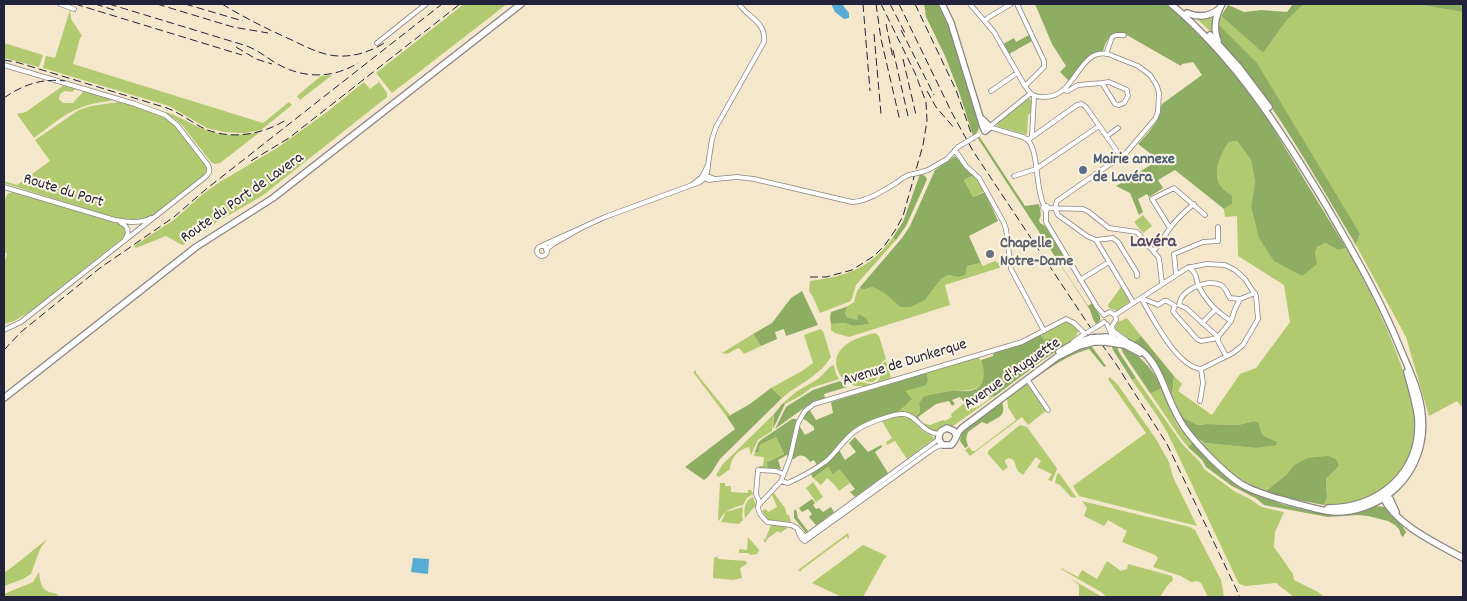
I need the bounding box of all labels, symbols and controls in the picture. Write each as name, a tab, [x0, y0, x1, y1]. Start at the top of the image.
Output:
street label: Route du Port de Lavera	[178, 149, 308, 249]
place label: Mairie annexe de Lavéra	[1093, 151, 1175, 189]
marker: Mairie annexe de Lavéra	[1077, 164, 1089, 176]
street label: Route du Port	[21, 171, 105, 213]
district label: Lavéra	[1130, 233, 1176, 255]
place label: Chapelle Notre-Dame	[1000, 235, 1073, 273]
marker: Chapelle Notre-Dame	[984, 248, 996, 260]
street label: Avenue d'Auguette	[961, 335, 1065, 415]
street label: Avenue de Dunkerque	[841, 336, 969, 392]

